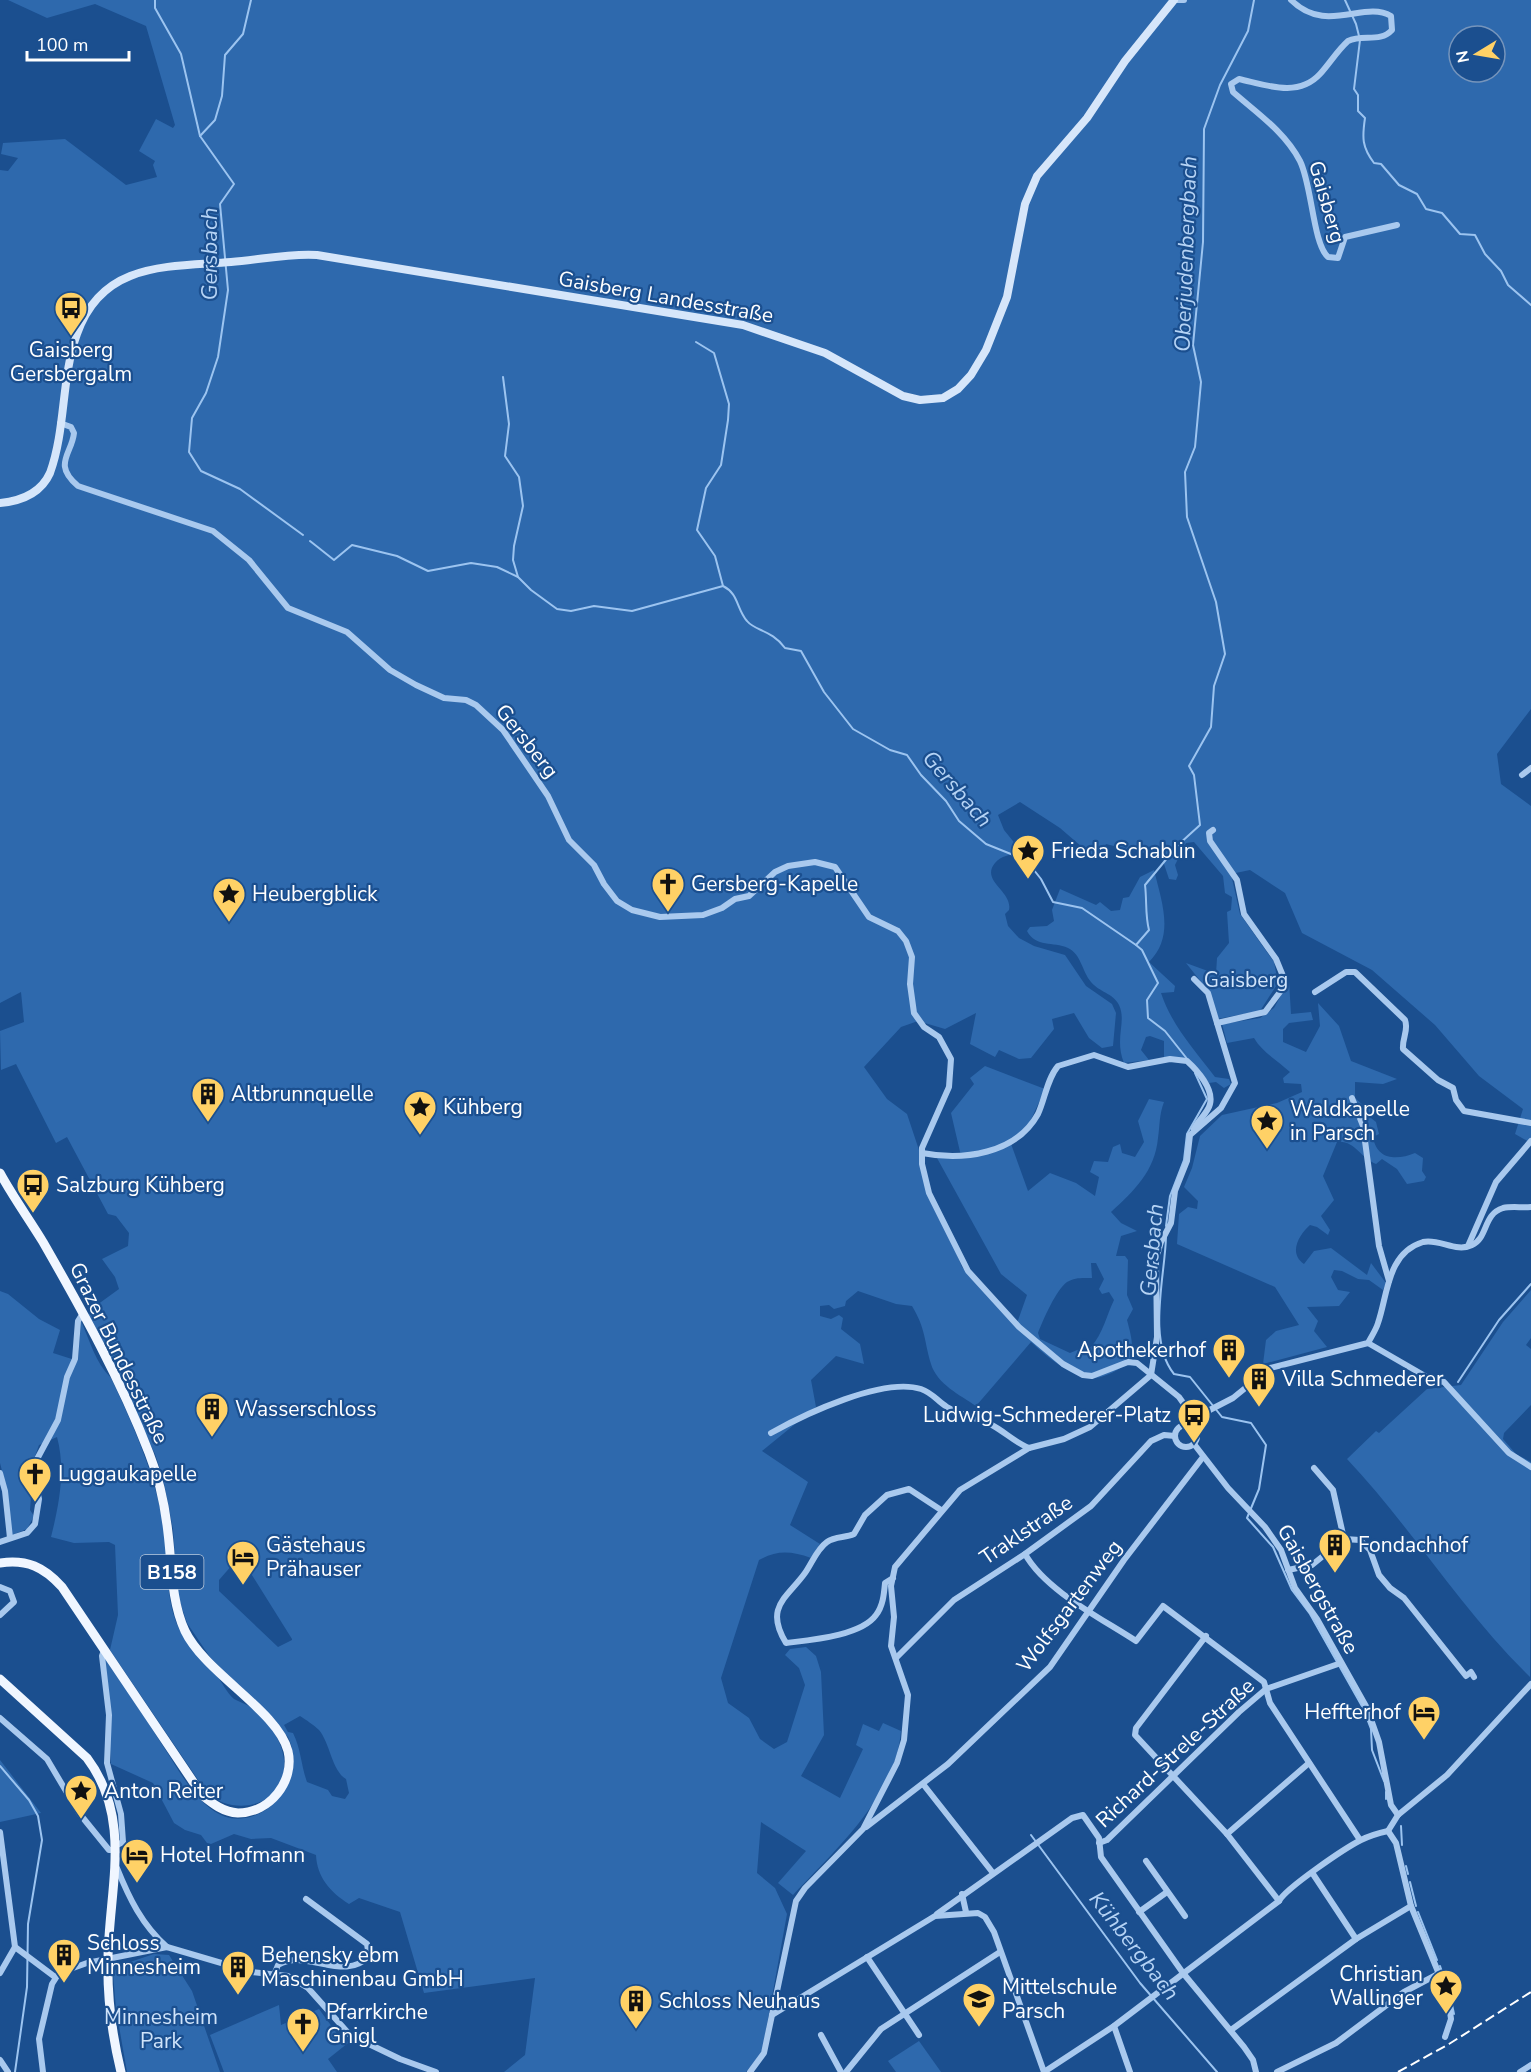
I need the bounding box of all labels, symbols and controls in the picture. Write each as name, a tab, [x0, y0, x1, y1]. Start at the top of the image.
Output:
scale bar	[27, 24, 129, 62]
north arrow	[1447, 24, 1507, 84]
text: 100 m	[36, 33, 88, 57]
text: N	[1451, 49, 1475, 65]
water label: Oberjudenbergbach	[1168, 155, 1204, 353]
street label: Gaisberg	[1302, 158, 1352, 246]
water label: Gersbach	[195, 207, 225, 301]
street label: Gaisberg Landesstraße	[556, 264, 776, 330]
bus stop icon: Gaisberg Gersbergalm	[53, 290, 89, 337]
place label: Gaisberg Gersbergalm	[10, 336, 132, 388]
street label: Gersberg	[489, 698, 565, 784]
water label: Gersbach	[915, 744, 999, 834]
place icon: Frieda Schablin	[1010, 833, 1046, 880]
place label: Frieda Schablin	[1051, 837, 1196, 865]
church icon: Gersberg-Kapelle	[650, 866, 686, 913]
place label: Gersberg-Kapelle	[691, 870, 858, 898]
place icon: Heubergblick	[211, 876, 247, 923]
place label: Heubergblick	[252, 880, 378, 908]
park label: Gaisberg	[1204, 966, 1288, 994]
building icon: Altbrunnquelle	[190, 1076, 226, 1123]
place label: Altbrunnquelle	[231, 1080, 374, 1108]
place icon: Kühberg	[402, 1089, 438, 1136]
place label: Kühberg	[443, 1093, 523, 1121]
place label: Waldkapelle in Parsch	[1290, 1095, 1410, 1147]
place icon: Waldkapelle in Parsch	[1249, 1103, 1285, 1150]
bus stop icon: Salzburg Kühberg	[15, 1167, 51, 1214]
place label: Salzburg Kühberg	[56, 1171, 225, 1199]
water label: Gersbach	[1133, 1202, 1171, 1298]
street label: Grazer Bundesstraße	[63, 1258, 175, 1448]
building icon: Apothekerhof	[1211, 1332, 1247, 1379]
place label: Apothekerhof	[1077, 1336, 1207, 1364]
building icon: Villa Schmederer	[1241, 1361, 1277, 1408]
place label: Villa Schmederer	[1281, 1365, 1444, 1393]
building icon: Wasserschloss	[194, 1391, 230, 1438]
place label: Wasserschloss	[235, 1395, 377, 1423]
bus stop icon: Ludwig-Schmederer-Platz	[1176, 1397, 1212, 1444]
place label: Ludwig-Schmederer-Platz	[923, 1401, 1171, 1429]
church icon: Luggaukapelle	[17, 1456, 53, 1503]
place label: Luggaukapelle	[58, 1460, 197, 1488]
street label: Traklstraße	[974, 1489, 1078, 1571]
street label: Gaisbergstraße	[1271, 1519, 1365, 1659]
building icon: Fondachhof	[1317, 1527, 1353, 1574]
place label: Gästehaus Prähauser	[266, 1531, 366, 1583]
place label: Fondachhof	[1358, 1531, 1469, 1559]
street label: Wolfsgartenweg	[1010, 1534, 1128, 1678]
hotel icon: Gästehaus Prähauser	[225, 1539, 261, 1586]
road number: B158	[140, 1555, 204, 1589]
street label: Richard-Strele-Straße	[1090, 1672, 1260, 1834]
hotel icon: Heffterhof	[1406, 1694, 1442, 1741]
place label: Heffterhof	[1304, 1698, 1402, 1726]
place icon: Anton Reiter	[63, 1773, 99, 1820]
place label: Anton Reiter	[104, 1777, 224, 1805]
hotel icon: Hotel Hofmann	[119, 1837, 155, 1884]
place label: Hotel Hofmann	[160, 1841, 305, 1869]
water label: Kühbergbach	[1082, 1885, 1186, 2007]
place label: Schloss Minnesheim	[87, 1929, 201, 1981]
building icon: Schloss Minnesheim	[46, 1937, 82, 1984]
place label: Behensky ebm Maschinenbau GmbH	[261, 1941, 464, 1993]
building icon: Behensky ebm Maschinenbau GmbH	[220, 1949, 256, 1996]
place label: Christian Wallinger	[1330, 1960, 1423, 2012]
place icon: Christian Wallinger	[1428, 1968, 1464, 2015]
place label: Mittelschule Parsch	[1002, 1973, 1117, 2025]
school or university icon: Mittelschule Parsch	[961, 1981, 997, 2028]
building icon: Schloss Neuhaus	[618, 1983, 654, 2030]
place label: Schloss Neuhaus	[659, 1987, 820, 2015]
place label: Pfarrkirche Gnigl	[326, 1998, 428, 2050]
park label: Minnesheim Park	[104, 2003, 218, 2055]
church icon: Pfarrkirche Gnigl	[285, 2006, 321, 2053]

